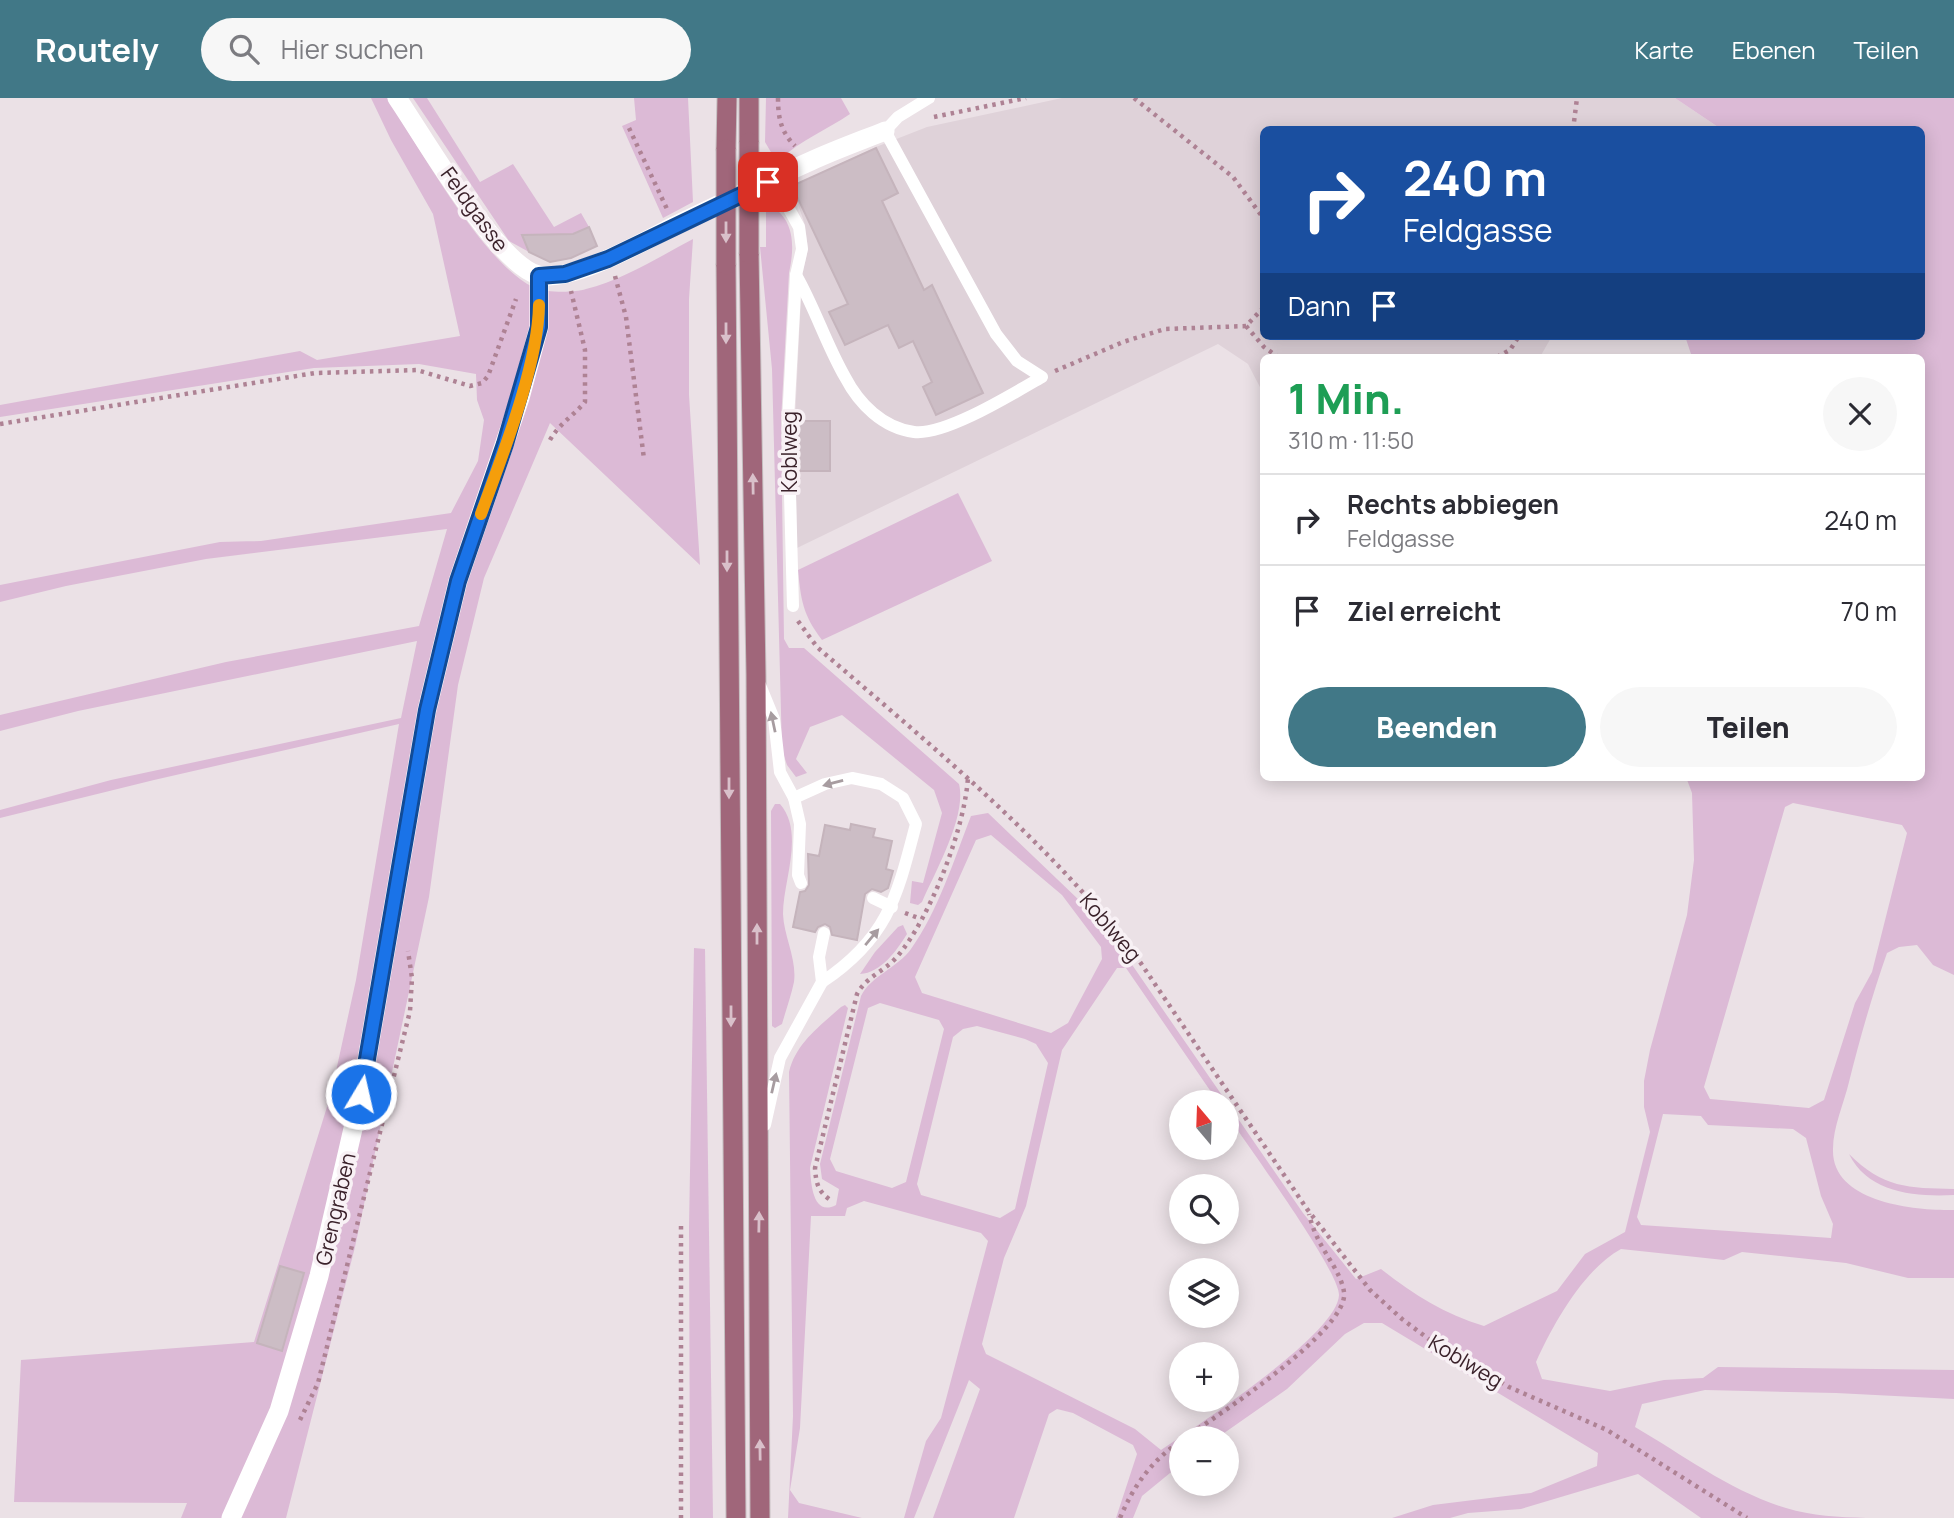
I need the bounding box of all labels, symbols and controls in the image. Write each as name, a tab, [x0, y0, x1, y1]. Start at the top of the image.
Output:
search box	[201, 18, 691, 81]
text: Routely	[35, 27, 159, 72]
icon: search	[225, 30, 263, 68]
text: Hier suchen	[281, 31, 424, 67]
text: Karte	[1634, 33, 1694, 66]
text: Ebenen	[1732, 33, 1815, 66]
text: Teilen	[1853, 33, 1919, 66]
text: 240 m	[1403, 144, 1547, 211]
pin	[738, 152, 798, 212]
icon: right	[1288, 154, 1379, 245]
street label: Feldgasse	[435, 161, 515, 257]
icon: arrive	[749, 163, 787, 201]
text: Feldgasse	[1403, 208, 1553, 252]
one-way arrow	[720, 221, 732, 243]
icon: arrive	[1365, 287, 1403, 325]
text: Dann	[1288, 288, 1351, 324]
one-way arrow	[720, 322, 732, 344]
text: 1 Min.	[1288, 369, 1404, 427]
button: close	[1823, 377, 1897, 451]
street label: Koblweg	[775, 411, 803, 493]
text: 310 m · 11:50	[1288, 424, 1414, 456]
one-way arrow	[747, 473, 759, 495]
text: Rechts abbiegen	[1347, 486, 1559, 522]
icon: right	[1288, 501, 1326, 539]
text: 240 m	[1824, 502, 1897, 538]
text: Feldgasse	[1347, 522, 1455, 554]
one-way arrow	[722, 550, 733, 572]
icon: arrive	[1288, 592, 1326, 630]
text: Ziel erreicht	[1347, 593, 1501, 629]
text: 70 m	[1841, 593, 1897, 629]
button: Beenden	[1288, 687, 1586, 767]
button: Teilen	[1600, 687, 1897, 767]
one-way arrow	[767, 711, 778, 733]
one-way arrow	[723, 777, 735, 799]
one-way arrow	[822, 778, 844, 789]
street label: Koblweg	[1074, 887, 1148, 967]
one-way arrow	[752, 922, 763, 944]
one-way arrow	[864, 928, 880, 946]
one-way arrow	[725, 1005, 737, 1027]
position arrow	[324, 1057, 398, 1131]
one-way arrow	[769, 1071, 780, 1093]
north arrow	[1169, 1090, 1239, 1160]
map controls	[1169, 1090, 1239, 1496]
street label: Grengraben	[308, 1150, 362, 1268]
button: search	[1169, 1174, 1239, 1244]
one-way arrow	[753, 1211, 765, 1233]
button: layers	[1169, 1258, 1239, 1328]
street label: Koblweg	[1424, 1328, 1508, 1394]
button: +	[1169, 1342, 1239, 1412]
button: −	[1169, 1426, 1239, 1496]
one-way arrow	[754, 1439, 766, 1461]

